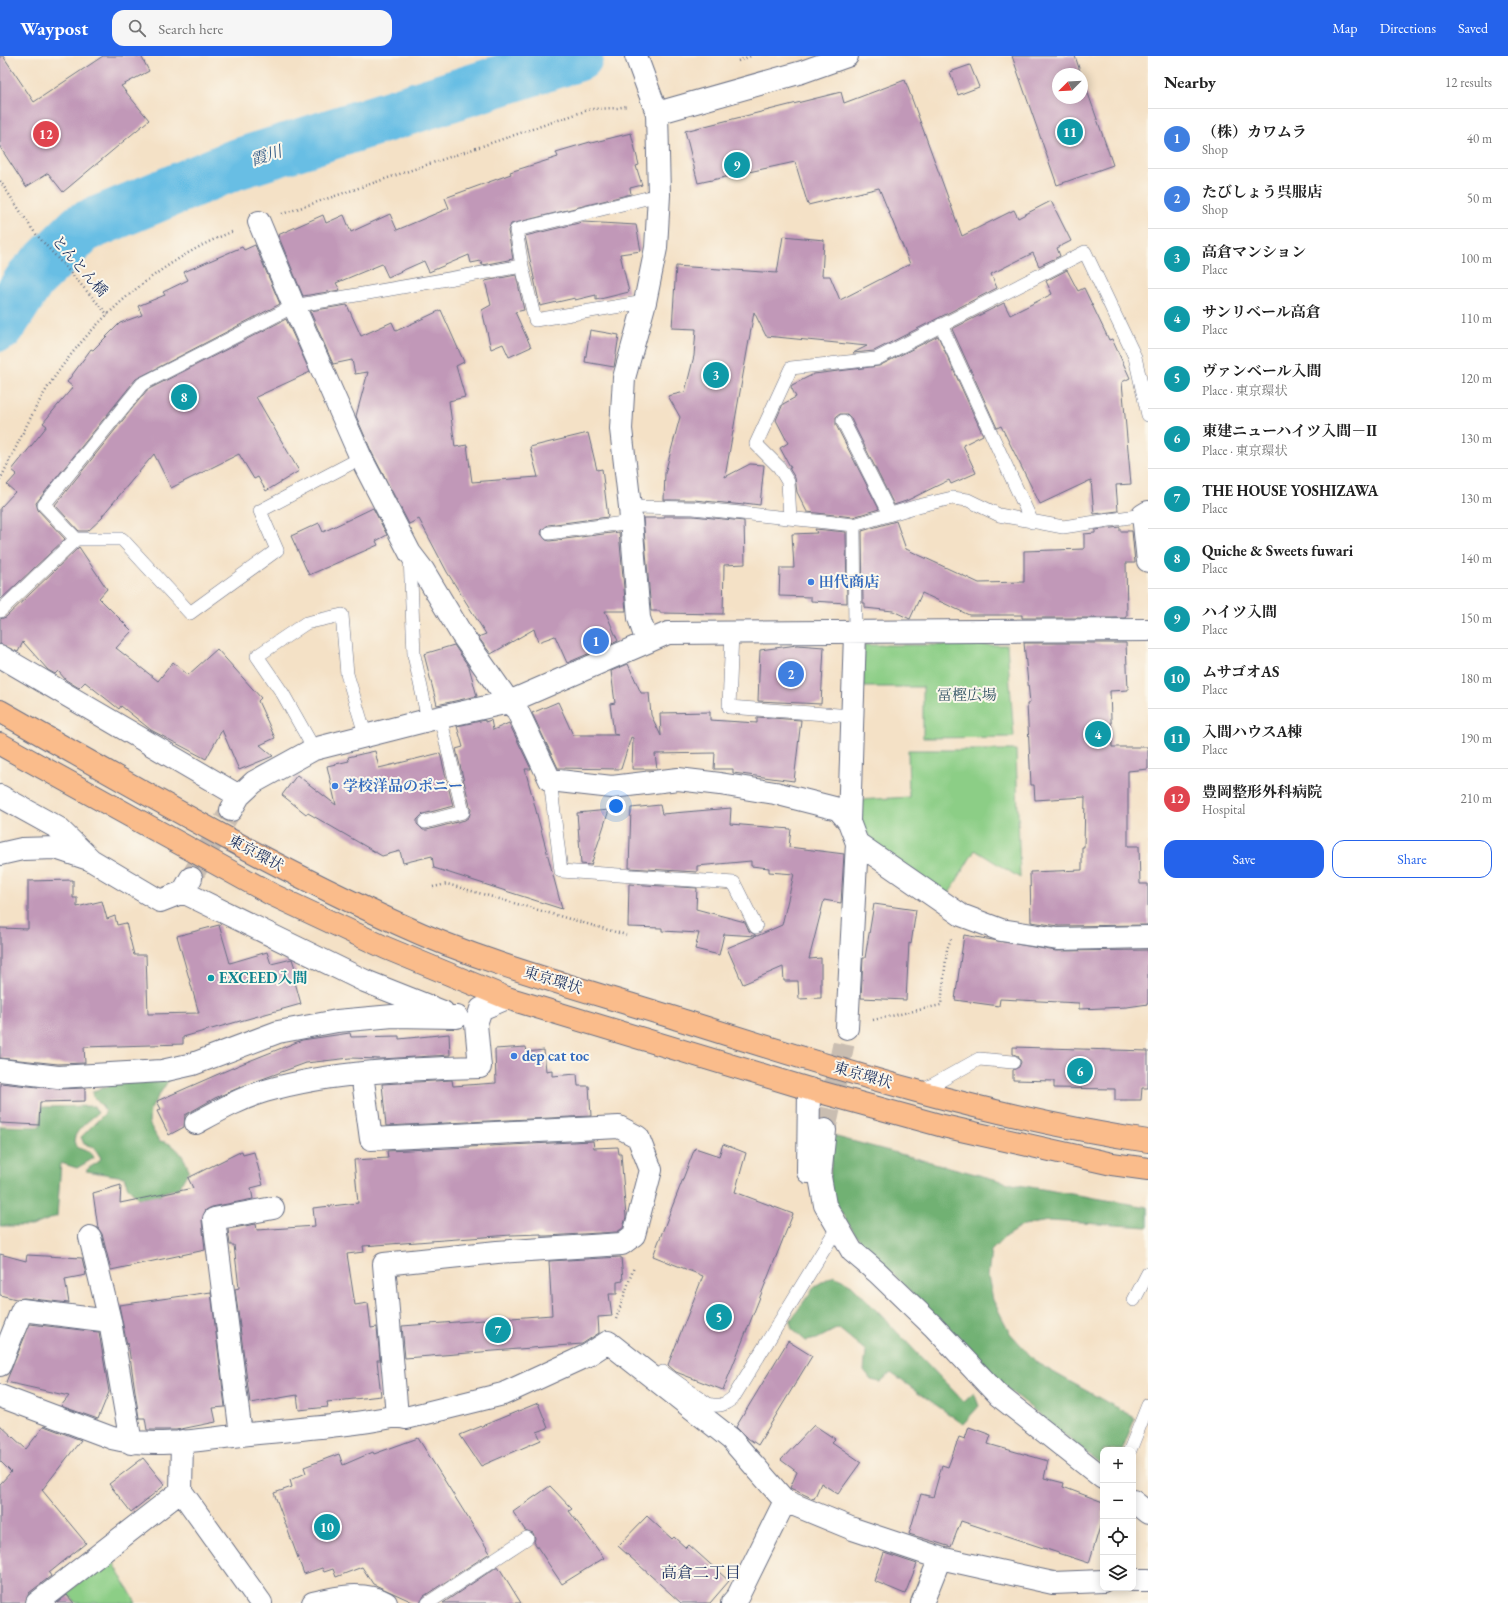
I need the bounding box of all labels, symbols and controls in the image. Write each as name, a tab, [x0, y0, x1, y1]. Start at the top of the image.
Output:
search box	[112, 10, 392, 46]
text: Waypost	[20, 16, 88, 41]
icon: search	[126, 17, 148, 39]
text: Search here	[158, 19, 223, 38]
text: Map	[1332, 19, 1358, 37]
text: Directions	[1380, 19, 1436, 37]
text: Saved	[1458, 19, 1488, 37]
north arrow	[1052, 68, 1088, 104]
text: Nearby	[1164, 71, 1216, 93]
text: 12 results	[1445, 74, 1492, 91]
pin: 11	[1057, 117, 1083, 147]
pin: 12	[33, 119, 59, 149]
text: （株）カワムラ	[1202, 122, 1307, 141]
text: 1	[1174, 130, 1180, 147]
text: 40 m	[1467, 130, 1492, 147]
water label: 霞川	[248, 140, 287, 170]
text: Shop	[1202, 141, 1228, 158]
pin: 9	[724, 150, 750, 180]
text: たびしょう呉服店	[1202, 182, 1322, 201]
text: 2	[1174, 190, 1180, 207]
text: 50 m	[1467, 190, 1492, 207]
text: Shop	[1202, 201, 1228, 218]
street label: とんとん橋	[49, 231, 112, 300]
text: 高倉マンション	[1202, 242, 1306, 261]
text: 3	[1174, 250, 1180, 267]
text: 100 m	[1461, 250, 1492, 267]
text: Place	[1202, 261, 1228, 278]
text: サンリベール高倉	[1202, 302, 1321, 321]
text: 4	[1174, 310, 1180, 327]
text: 110 m	[1461, 310, 1492, 327]
text: Place	[1202, 321, 1228, 338]
pin: 3	[703, 360, 729, 390]
text: ヴァンベール入間	[1202, 361, 1322, 380]
text: 5	[1174, 370, 1180, 387]
text: 120 m	[1461, 370, 1492, 387]
pin: 8	[171, 382, 197, 412]
text: Place · 東京環状	[1202, 382, 1287, 399]
text: 東建ニューハイツ入間－Ⅱ	[1202, 421, 1377, 440]
text: 6	[1174, 430, 1180, 447]
text: 130 m	[1461, 430, 1492, 447]
text: Place · 東京環状	[1202, 442, 1287, 459]
text: THE HOUSE YOSHIZAWA	[1202, 481, 1378, 500]
text: 7	[1174, 490, 1180, 507]
text: 130 m	[1461, 490, 1492, 507]
text: Place	[1202, 500, 1228, 517]
text: Quiche & Sweets fuwari	[1202, 541, 1353, 560]
text: 8	[1174, 550, 1180, 567]
text: 140 m	[1461, 550, 1492, 567]
text: Place	[1202, 560, 1228, 577]
place label: 田代商店	[819, 572, 879, 591]
marker: 田代商店	[806, 577, 816, 587]
text: ハイツ入間	[1202, 602, 1277, 621]
text: 9	[1174, 610, 1180, 627]
text: 150 m	[1461, 610, 1492, 627]
text: Place	[1202, 621, 1228, 638]
pin: 1	[583, 626, 609, 656]
pin: 2	[778, 659, 804, 689]
text: ムサゴオAS	[1202, 662, 1279, 681]
text: 10	[1170, 670, 1184, 687]
text: 180 m	[1461, 670, 1492, 687]
text: Place	[1202, 681, 1228, 698]
park label: 冨樫広場	[937, 685, 997, 704]
pin: 4	[1085, 719, 1111, 749]
text: 入間ハウスA棟	[1202, 722, 1302, 741]
text: 11	[1170, 730, 1184, 747]
text: 190 m	[1461, 730, 1492, 747]
text: Place	[1202, 741, 1228, 758]
place label: 学校洋品のポニー	[343, 776, 463, 795]
marker: 学校洋品のポニー	[330, 781, 340, 791]
text: 豊岡整形外科病院	[1202, 782, 1322, 801]
text: 12	[1170, 790, 1184, 807]
text: 210 m	[1461, 790, 1492, 807]
your location	[606, 796, 626, 816]
text: Hospital	[1202, 801, 1246, 818]
street label: 東京環状	[225, 830, 287, 875]
button: Save	[1164, 840, 1324, 878]
button: Share	[1332, 840, 1492, 878]
street label: 東京環状	[522, 962, 585, 997]
place label: EXCEED入間	[219, 968, 308, 987]
marker: EXCEED入間	[206, 973, 216, 983]
place label: dep cat toc	[522, 1046, 589, 1065]
marker: dep cat toc	[509, 1051, 519, 1061]
pin: 6	[1067, 1056, 1093, 1086]
street label: 東京環状	[832, 1057, 895, 1092]
pin: 5	[706, 1302, 732, 1332]
pin: 7	[485, 1315, 511, 1345]
map controls	[1100, 1447, 1136, 1591]
button: +	[1100, 1447, 1136, 1483]
button: −	[1100, 1483, 1136, 1519]
pin: 10	[314, 1512, 340, 1542]
button: locate	[1100, 1519, 1136, 1555]
button: layers	[1100, 1555, 1136, 1591]
district label: 高倉二丁目	[661, 1562, 741, 1583]

